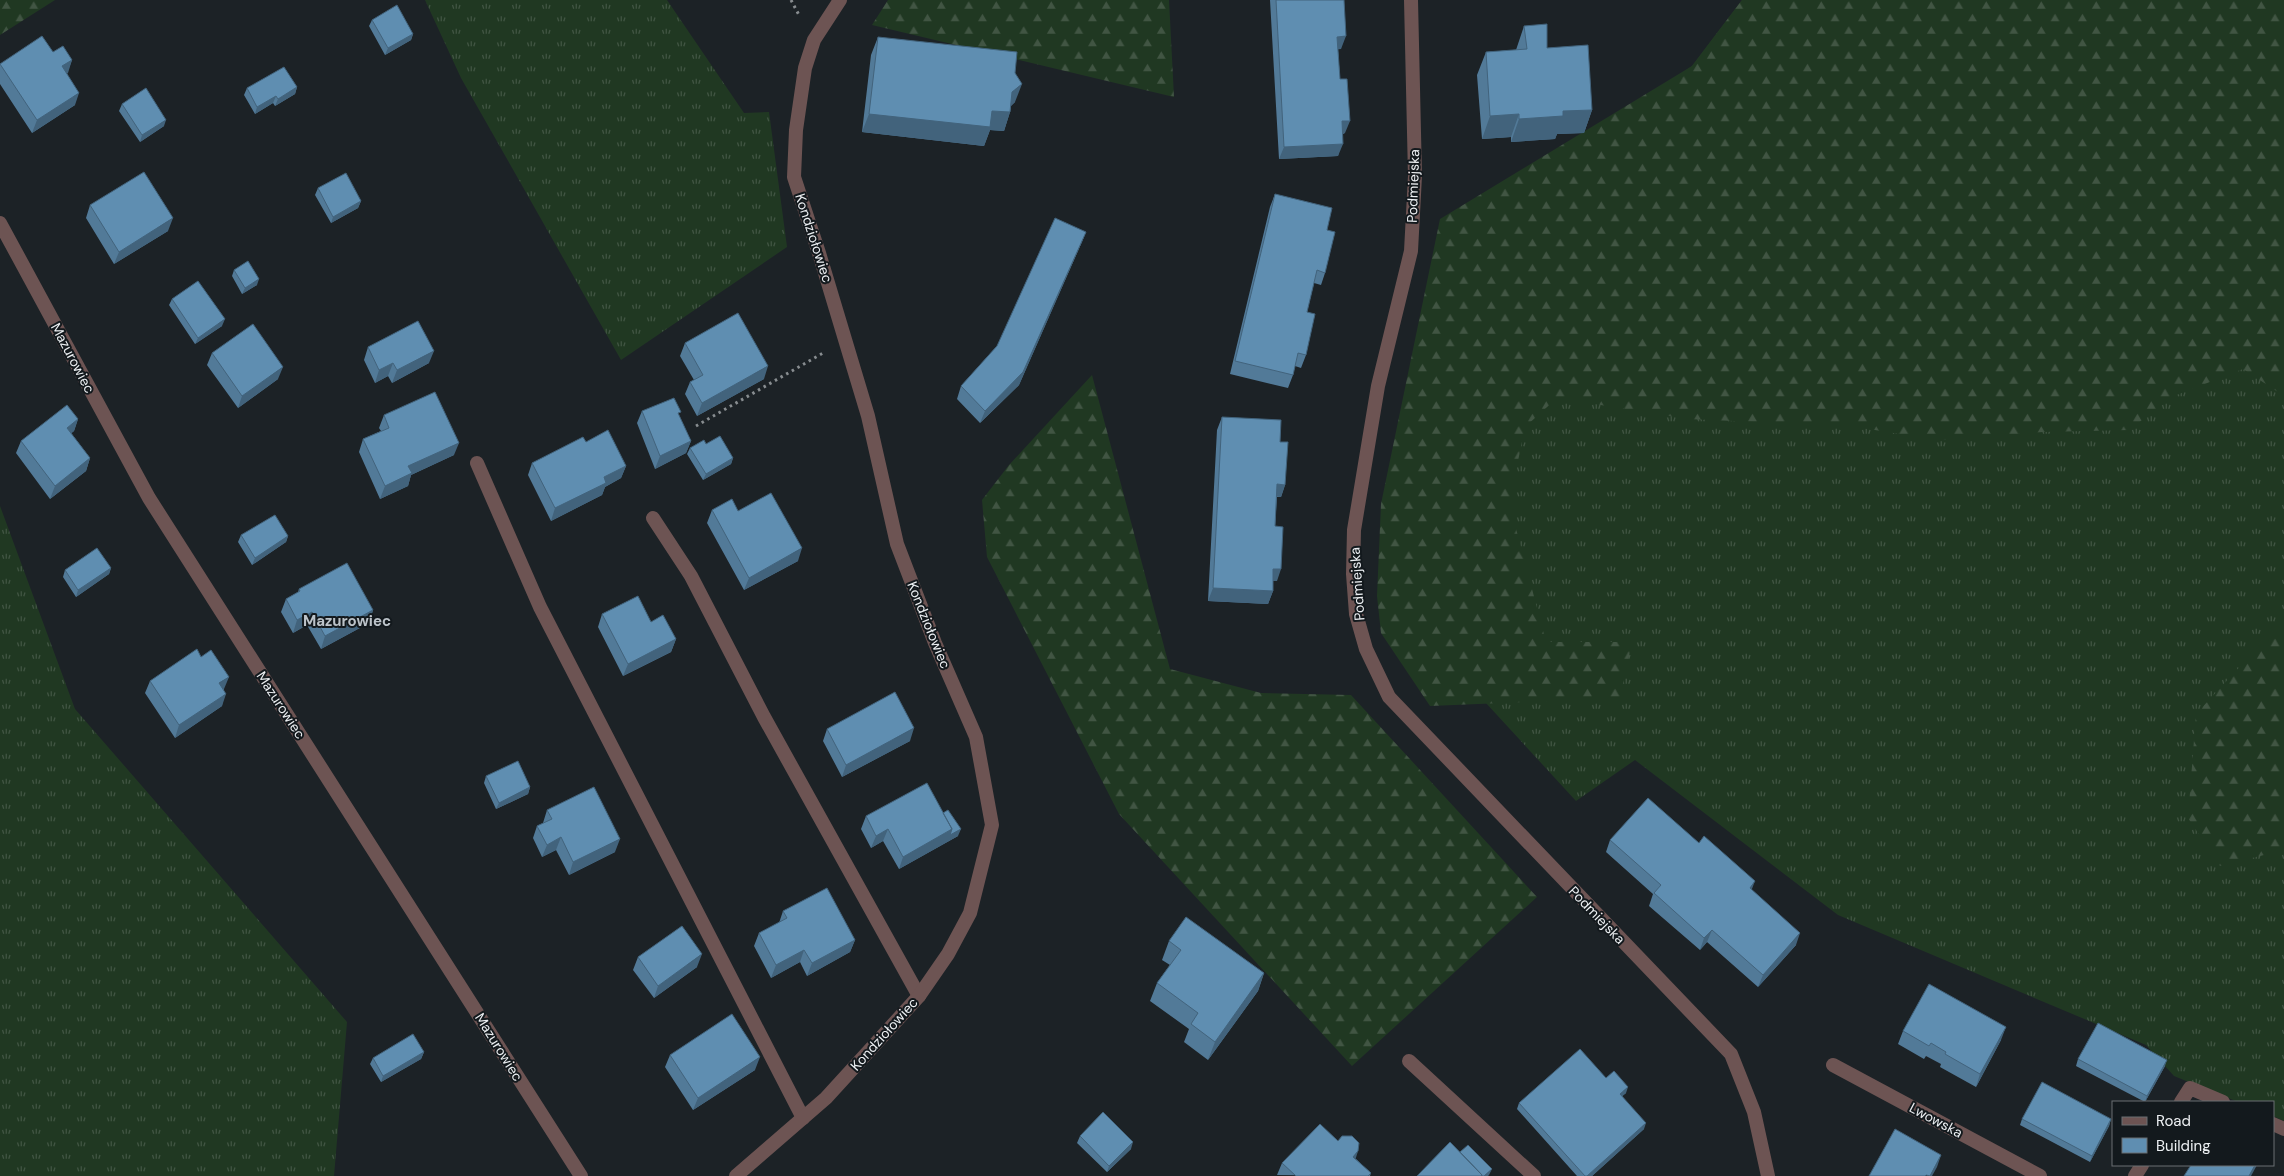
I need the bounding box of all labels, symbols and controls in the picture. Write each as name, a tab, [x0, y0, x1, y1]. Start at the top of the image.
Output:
street label: Podmiejska	[1403, 149, 1423, 223]
street label: Kondziołowiec	[791, 191, 837, 285]
street label: Mazurowiec	[47, 320, 99, 396]
street label: Podmiejska	[1345, 547, 1369, 621]
street label: Kondziołowiec	[903, 579, 955, 671]
district label: Mazurowiec	[303, 611, 391, 631]
street label: Mazurowiec	[253, 668, 309, 742]
street label: Podmiejska	[1565, 882, 1629, 948]
street label: Kondziołowiec	[846, 994, 922, 1074]
street label: Mazurowiec	[471, 1010, 527, 1084]
street label: Lwowska	[1906, 1098, 1966, 1142]
legend	[2112, 1101, 2274, 1166]
text: Road	[2156, 1111, 2191, 1131]
text: Building	[2156, 1136, 2211, 1156]

